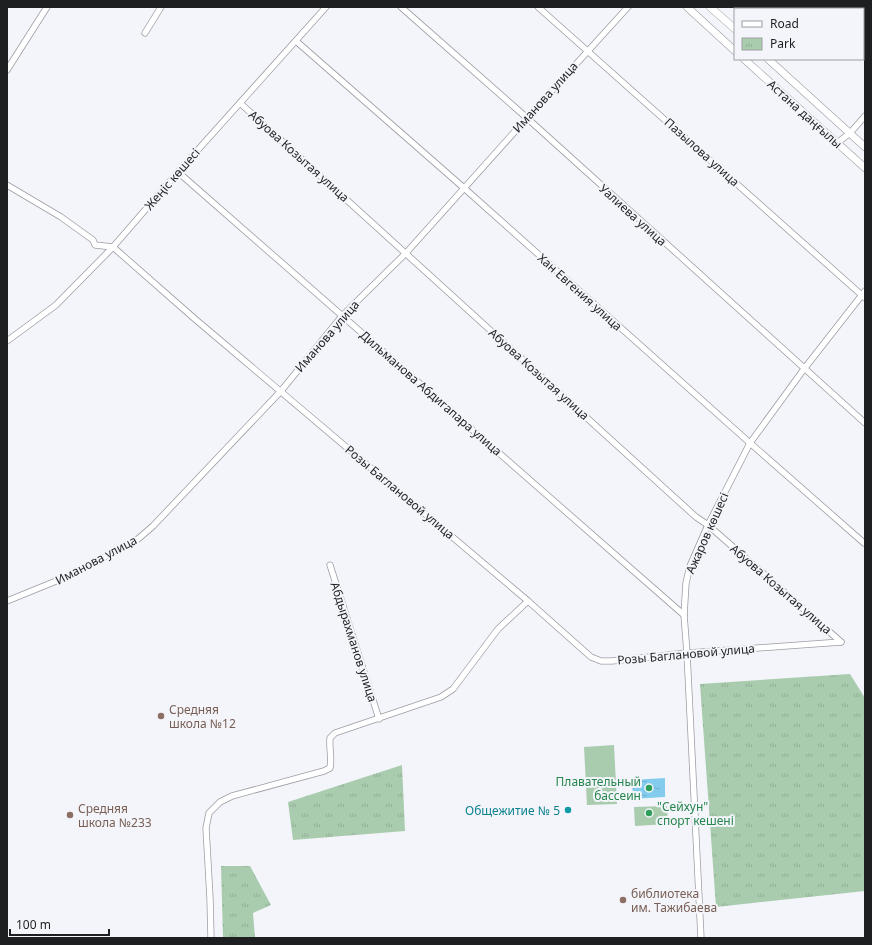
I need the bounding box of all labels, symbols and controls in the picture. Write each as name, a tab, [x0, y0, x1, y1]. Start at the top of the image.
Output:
legend	[734, 8, 864, 60]
text: Road	[770, 15, 799, 32]
text: Park	[770, 35, 796, 52]
street label: Иманова улица	[509, 58, 581, 136]
street label: Астана даңғылы	[764, 76, 846, 152]
street label: Абуова Козытая улица	[245, 106, 353, 206]
street label: Пазылова улица	[661, 114, 743, 190]
street label: Жеңіс көшесі	[140, 144, 204, 214]
street label: Уалиева улица	[596, 180, 670, 250]
street label: Хан Евгения улица	[534, 249, 626, 335]
street label: Иманова улица	[291, 296, 363, 376]
street label: Абуова Козытая улица	[485, 324, 593, 424]
street label: Дильманова Абдигапара улица	[356, 327, 506, 459]
street label: Розы Баглановой улица	[342, 441, 458, 543]
street label: Ажаров көшесі	[681, 490, 733, 576]
street label: Иманова улица	[52, 531, 140, 589]
street label: Абуова Козытая улица	[727, 540, 835, 638]
street label: Абдырахманов улица	[327, 580, 381, 704]
street label: Розы Баглановой улица	[617, 640, 755, 668]
place label: Средняя школа №12	[169, 701, 236, 732]
marker: Средняя школа №12	[156, 711, 166, 721]
place label: Плавательный бассеин	[556, 773, 641, 804]
marker: Плавательный бассеин	[644, 783, 654, 793]
place label: "Сейхун" спорт кешені	[657, 798, 734, 829]
place label: Средняя школа №233	[78, 800, 152, 831]
place label: Общежитие № 5	[465, 802, 560, 819]
marker: Общежитие № 5	[563, 805, 573, 815]
marker: "Сейхун" спорт кешені	[644, 808, 654, 818]
marker: Средняя школа №233	[65, 810, 75, 820]
place label: библиотека им. Тажибаева	[631, 885, 717, 916]
marker: библиотека им. Тажибаева	[618, 895, 628, 905]
scale bar	[10, 911, 109, 937]
text: 100 m	[16, 916, 51, 933]

